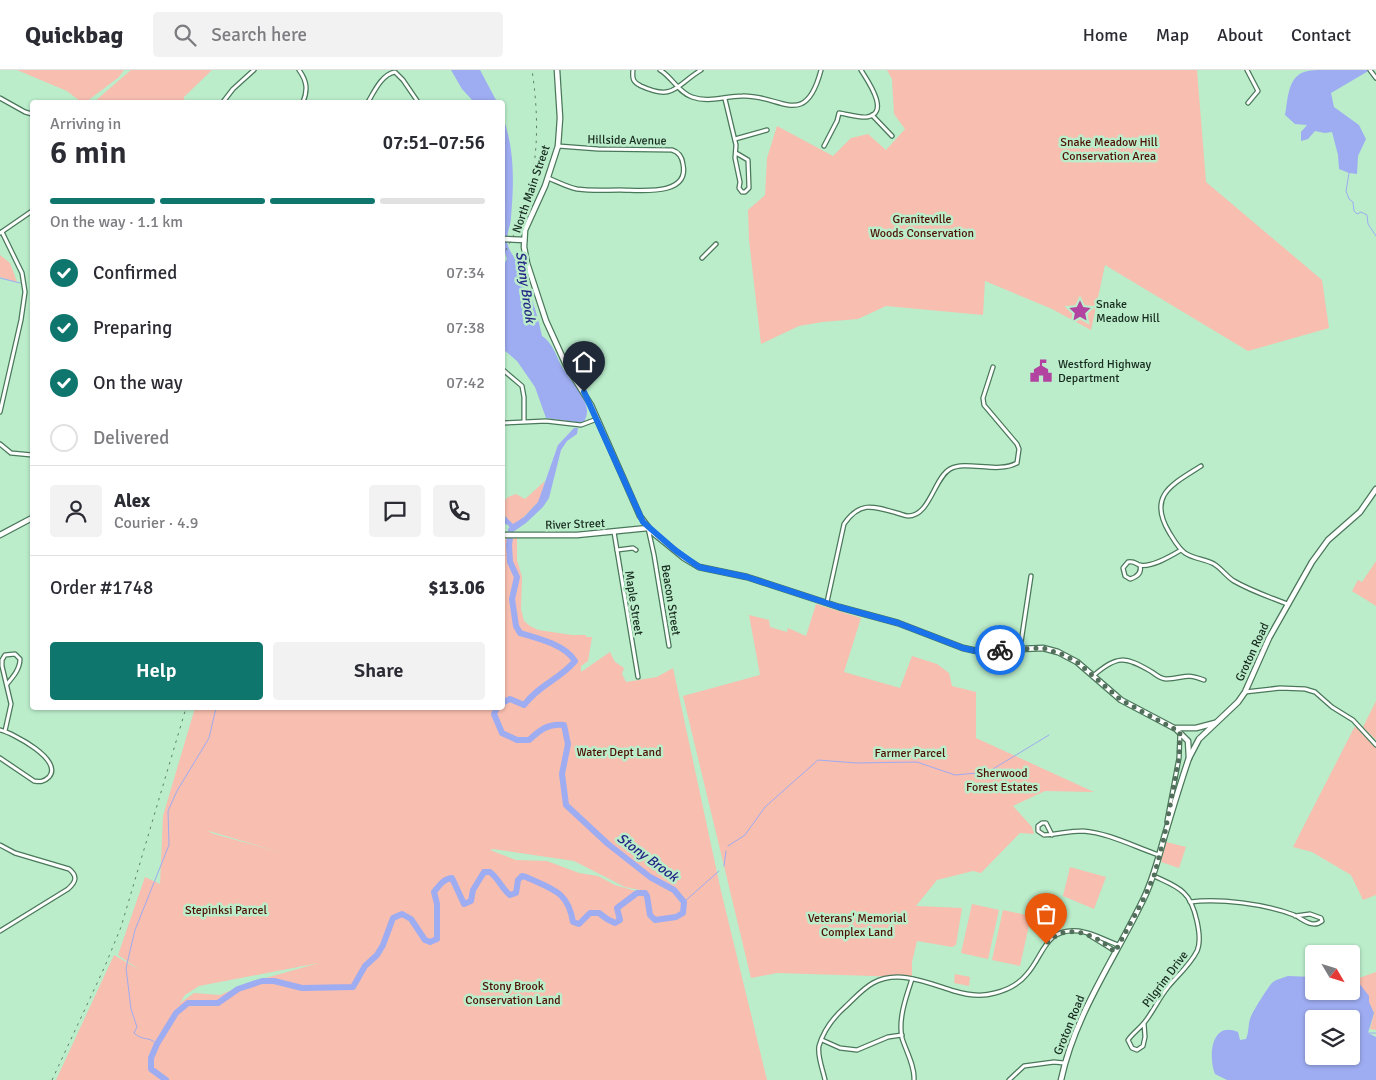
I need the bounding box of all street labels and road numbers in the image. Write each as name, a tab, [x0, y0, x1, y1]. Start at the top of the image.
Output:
street label: Hillside Avenue	[587, 132, 667, 149]
street label: North Main Street	[509, 143, 554, 235]
street label: River Street	[545, 516, 605, 533]
street label: Beacon Street	[657, 564, 684, 637]
street label: Maple Street	[621, 570, 646, 637]
street label: Groton Road	[1232, 620, 1273, 684]
street label: Pilgrim Drive	[1139, 948, 1191, 1010]
street label: Groton Road	[1051, 993, 1088, 1057]

